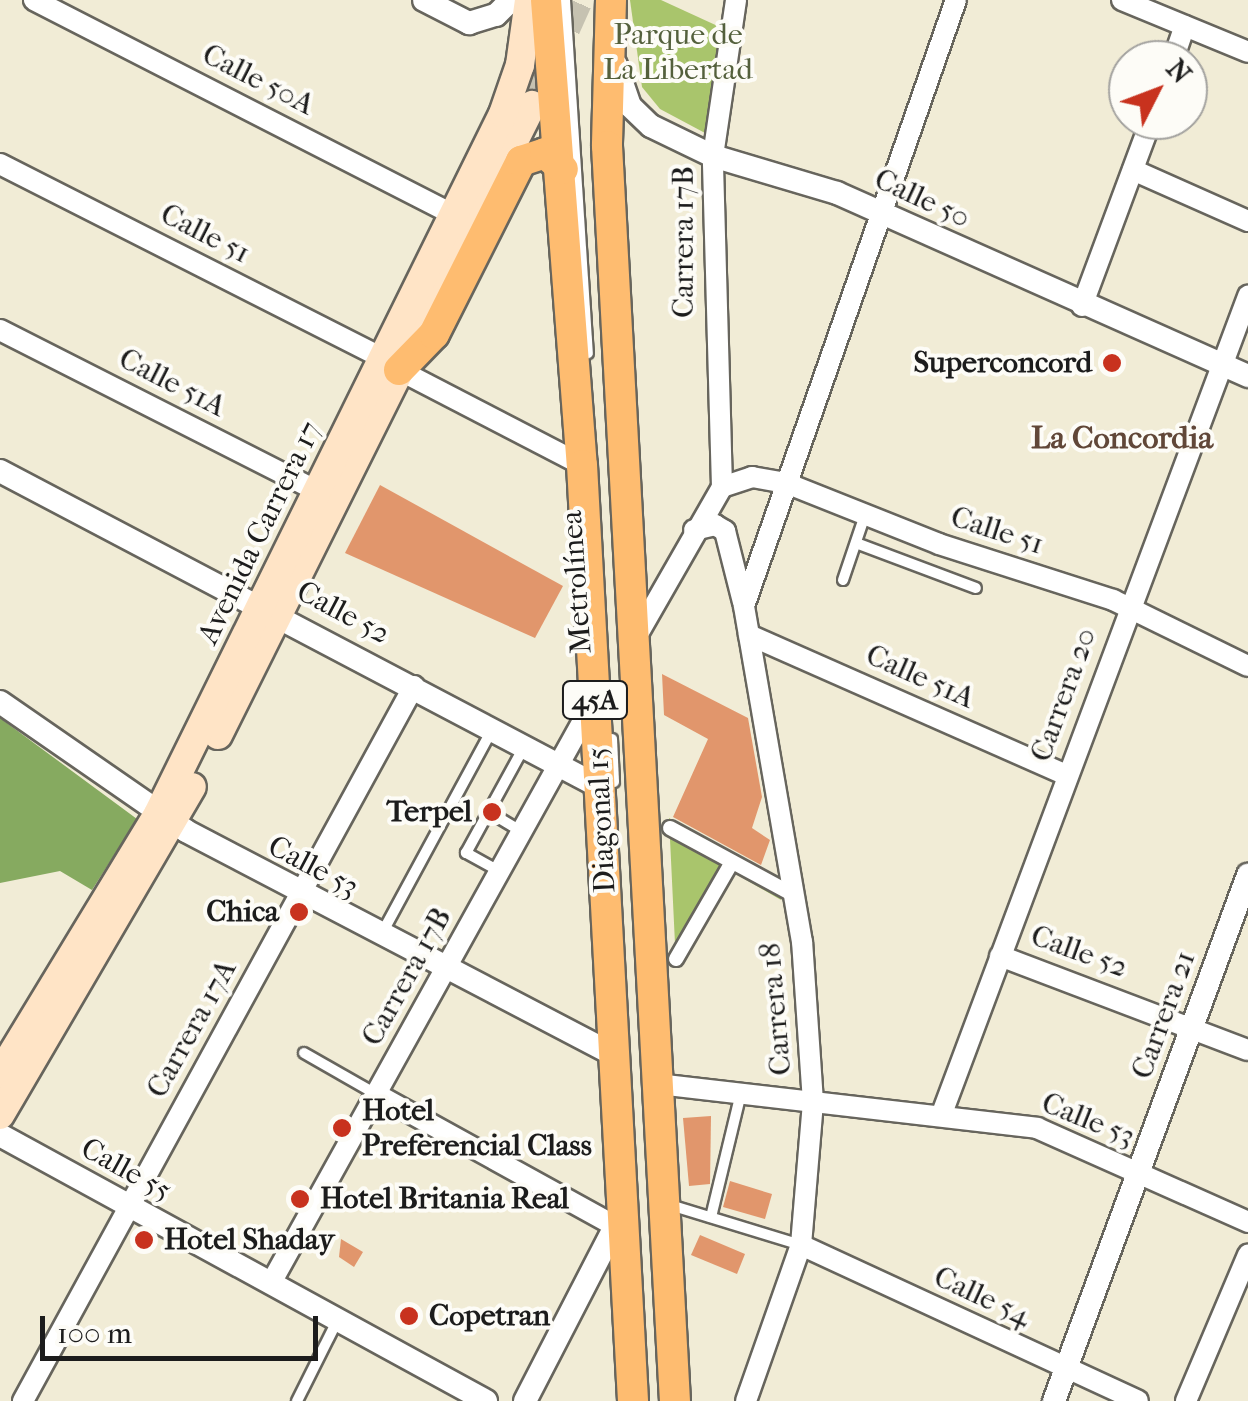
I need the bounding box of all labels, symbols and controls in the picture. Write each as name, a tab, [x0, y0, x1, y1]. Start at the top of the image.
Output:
park label: Parque de La Libertad	[603, 17, 753, 88]
street label: Calle 50A	[196, 37, 320, 123]
north arrow	[1108, 40, 1208, 140]
text: N	[1160, 52, 1199, 90]
street label: Calle 50	[869, 161, 975, 237]
street label: Carrera 17B	[666, 166, 702, 318]
street label: Calle 51	[154, 196, 256, 272]
street label: Calle 51A	[113, 341, 231, 425]
place label: Superconcord	[913, 345, 1092, 381]
marker: Superconcord	[1101, 352, 1123, 374]
street label: Avenida Carrera 17	[191, 416, 329, 650]
district label: La Concordia	[1031, 419, 1213, 457]
street label: Calle 51	[946, 499, 1048, 563]
street label: Metrolínea	[554, 509, 600, 655]
street label: Calle 52	[290, 574, 396, 652]
street label: Carrera 20	[1023, 623, 1105, 767]
street label: Calle 51A	[860, 637, 980, 717]
road number: 45A	[560, 677, 630, 723]
street label: Diagonal 15	[580, 746, 624, 894]
place label: Terpel	[387, 794, 472, 830]
marker: Terpel	[481, 801, 503, 823]
street label: Calle 53	[262, 828, 364, 906]
place label: Chica	[206, 894, 279, 930]
marker: Chica	[288, 901, 310, 923]
street label: Carrera 17B	[354, 902, 460, 1052]
street label: Calle 52	[1026, 918, 1132, 986]
street label: Carrera 18	[752, 941, 800, 1077]
street label: Carrera 21	[1124, 946, 1204, 1084]
street label: Carrera 17A	[139, 954, 245, 1104]
street label: Calle 53	[1036, 1085, 1140, 1155]
place label: Hotel Preferencial Class	[362, 1093, 592, 1164]
marker: Hotel Preferencial Class	[331, 1117, 353, 1139]
street label: Calle 55	[75, 1131, 177, 1209]
place label: Hotel Britania Real	[320, 1181, 569, 1217]
marker: Hotel Britania Real	[289, 1188, 311, 1210]
place label: Hotel Shaday	[164, 1222, 334, 1258]
marker: Hotel Shaday	[133, 1229, 155, 1251]
street label: Calle 54	[928, 1259, 1036, 1335]
scale bar	[45, 1296, 322, 1358]
place label: Copetran	[429, 1298, 550, 1334]
marker: Copetran	[398, 1305, 420, 1327]
text: 100 m	[57, 1316, 132, 1351]

